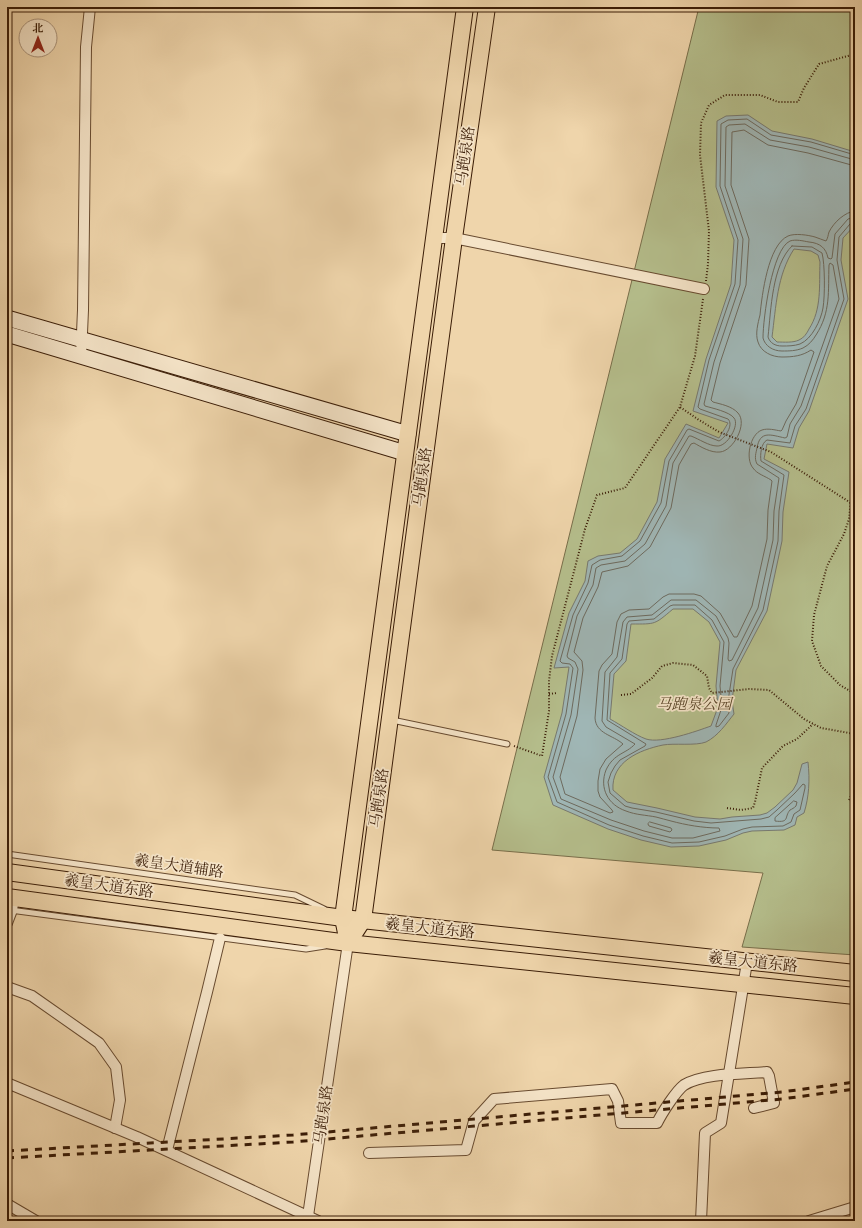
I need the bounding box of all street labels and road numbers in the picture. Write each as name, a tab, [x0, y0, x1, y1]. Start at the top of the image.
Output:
street label: 马跑泉路	[452, 125, 479, 187]
street label: 马跑泉路	[409, 446, 436, 508]
street label: 马跑泉路	[366, 767, 393, 829]
street label: 羲皇大道辅路	[133, 851, 225, 882]
street label: 羲皇大道东路	[63, 871, 155, 902]
street label: 羲皇大道东路	[384, 914, 476, 943]
street label: 羲皇大道东路	[707, 948, 799, 977]
street label: 马跑泉路	[310, 1084, 337, 1146]

